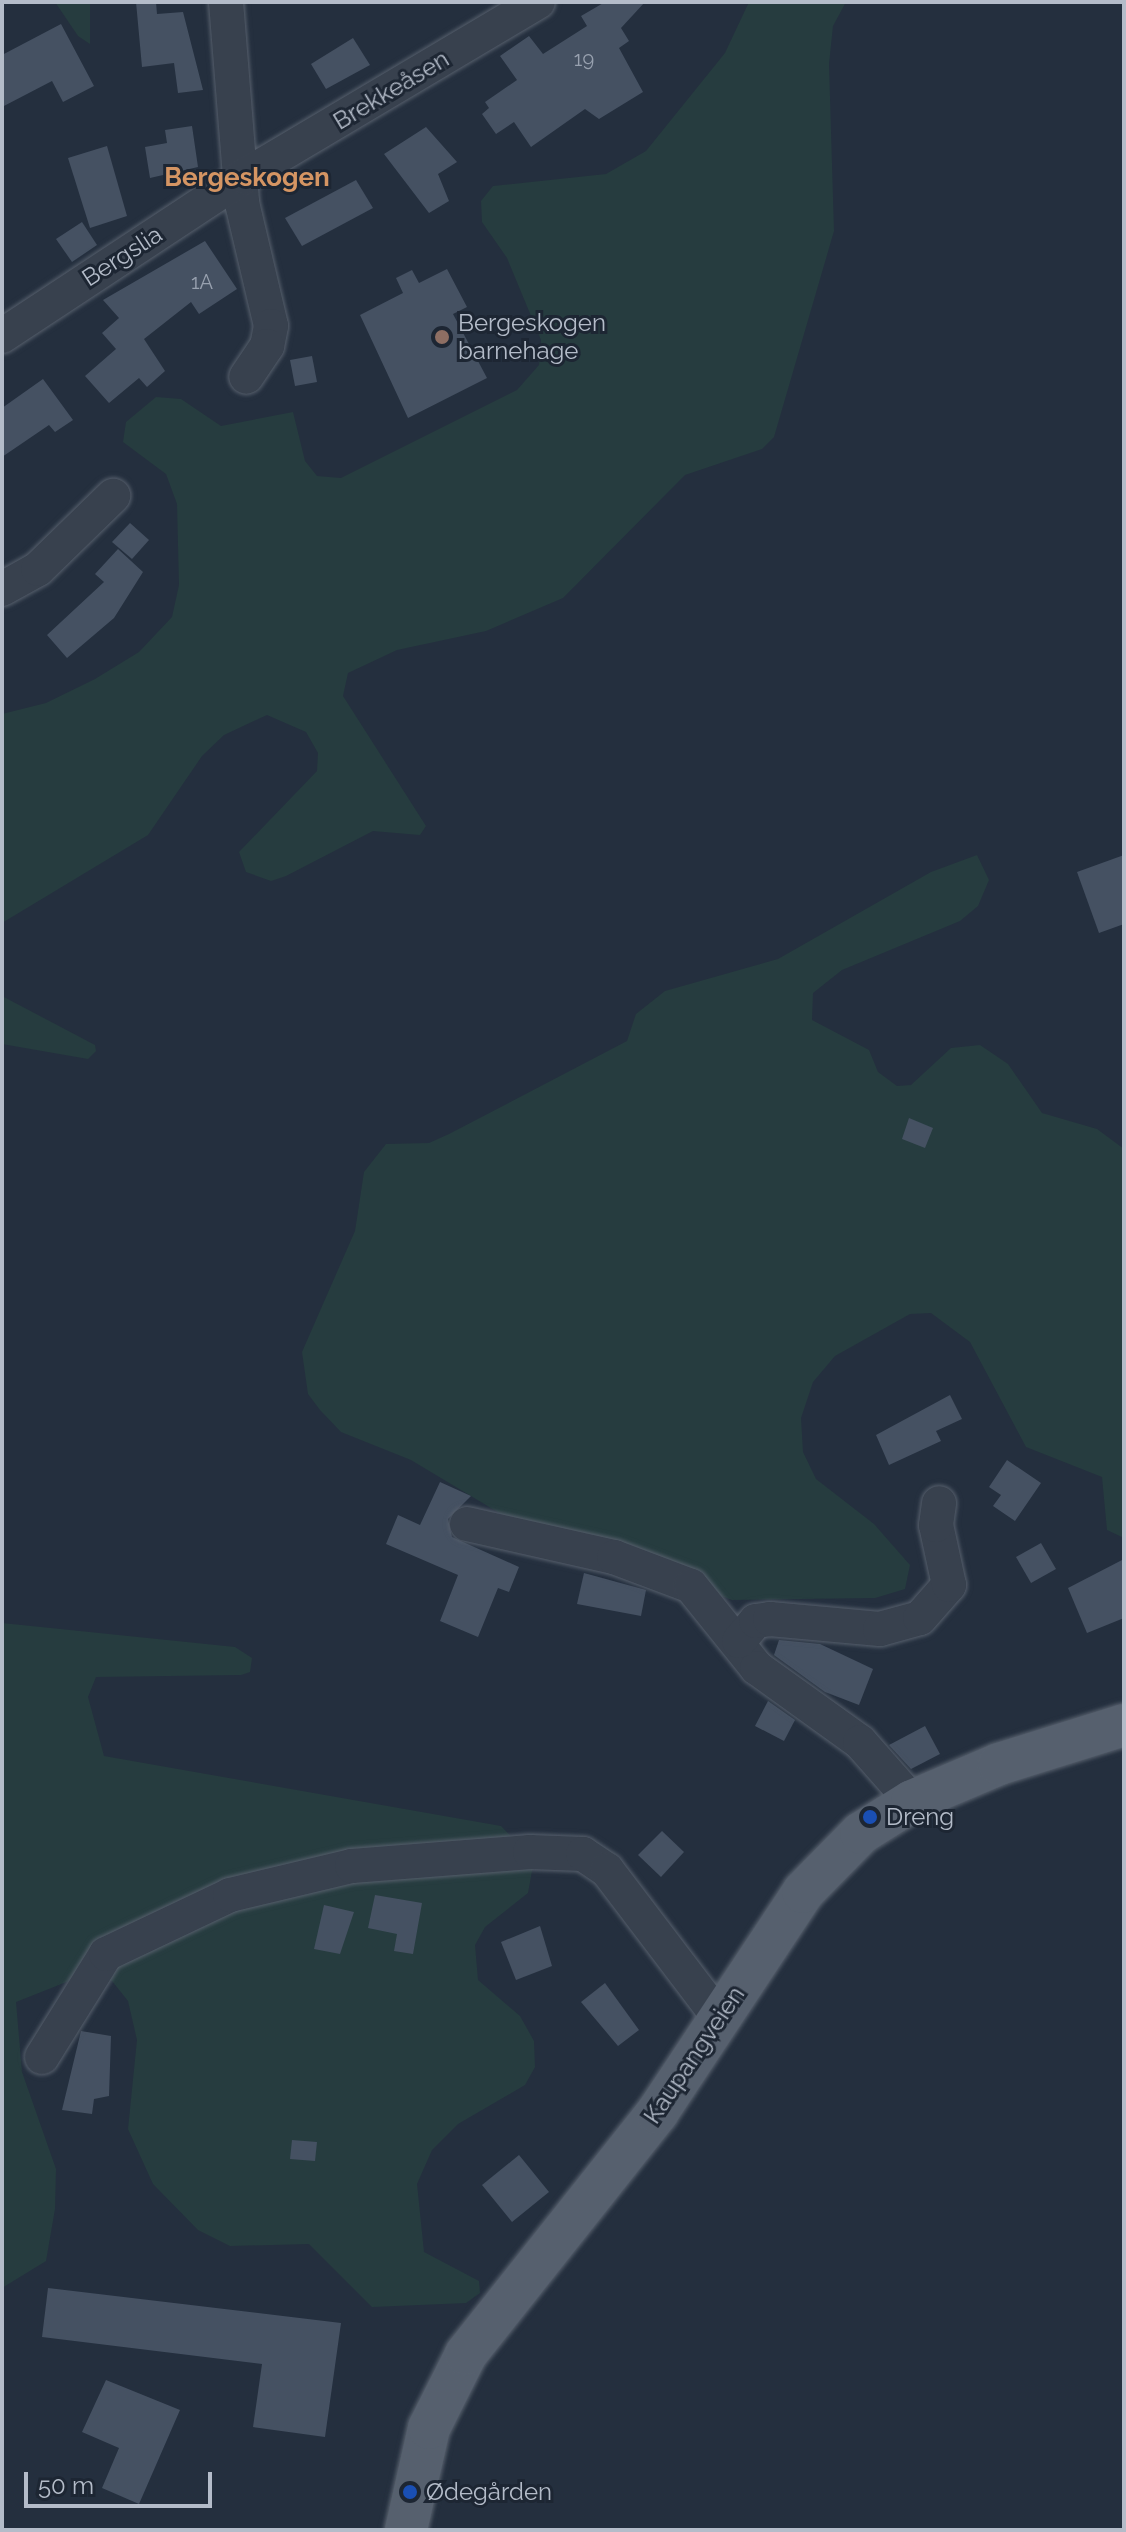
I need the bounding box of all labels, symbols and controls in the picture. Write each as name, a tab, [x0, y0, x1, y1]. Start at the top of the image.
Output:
street label: Brekkeåsen	[328, 44, 454, 136]
house number: 19	[574, 47, 594, 71]
district label: Bergeskogen	[164, 162, 330, 194]
street label: Bergslia	[77, 220, 167, 292]
house number: 1A	[191, 270, 213, 294]
place label: Bergeskogen barnehage	[458, 309, 606, 365]
marker: Bergeskogen barnehage	[433, 328, 451, 346]
place label: Dreng	[886, 1803, 954, 1831]
marker: Dreng	[861, 1808, 879, 1826]
street label: Kaupangveien	[638, 1981, 750, 2129]
scale bar	[28, 2456, 216, 2506]
text: 50 m	[38, 2471, 94, 2500]
place label: Ødegården	[426, 2478, 552, 2506]
marker: Ødegården	[401, 2483, 419, 2501]

